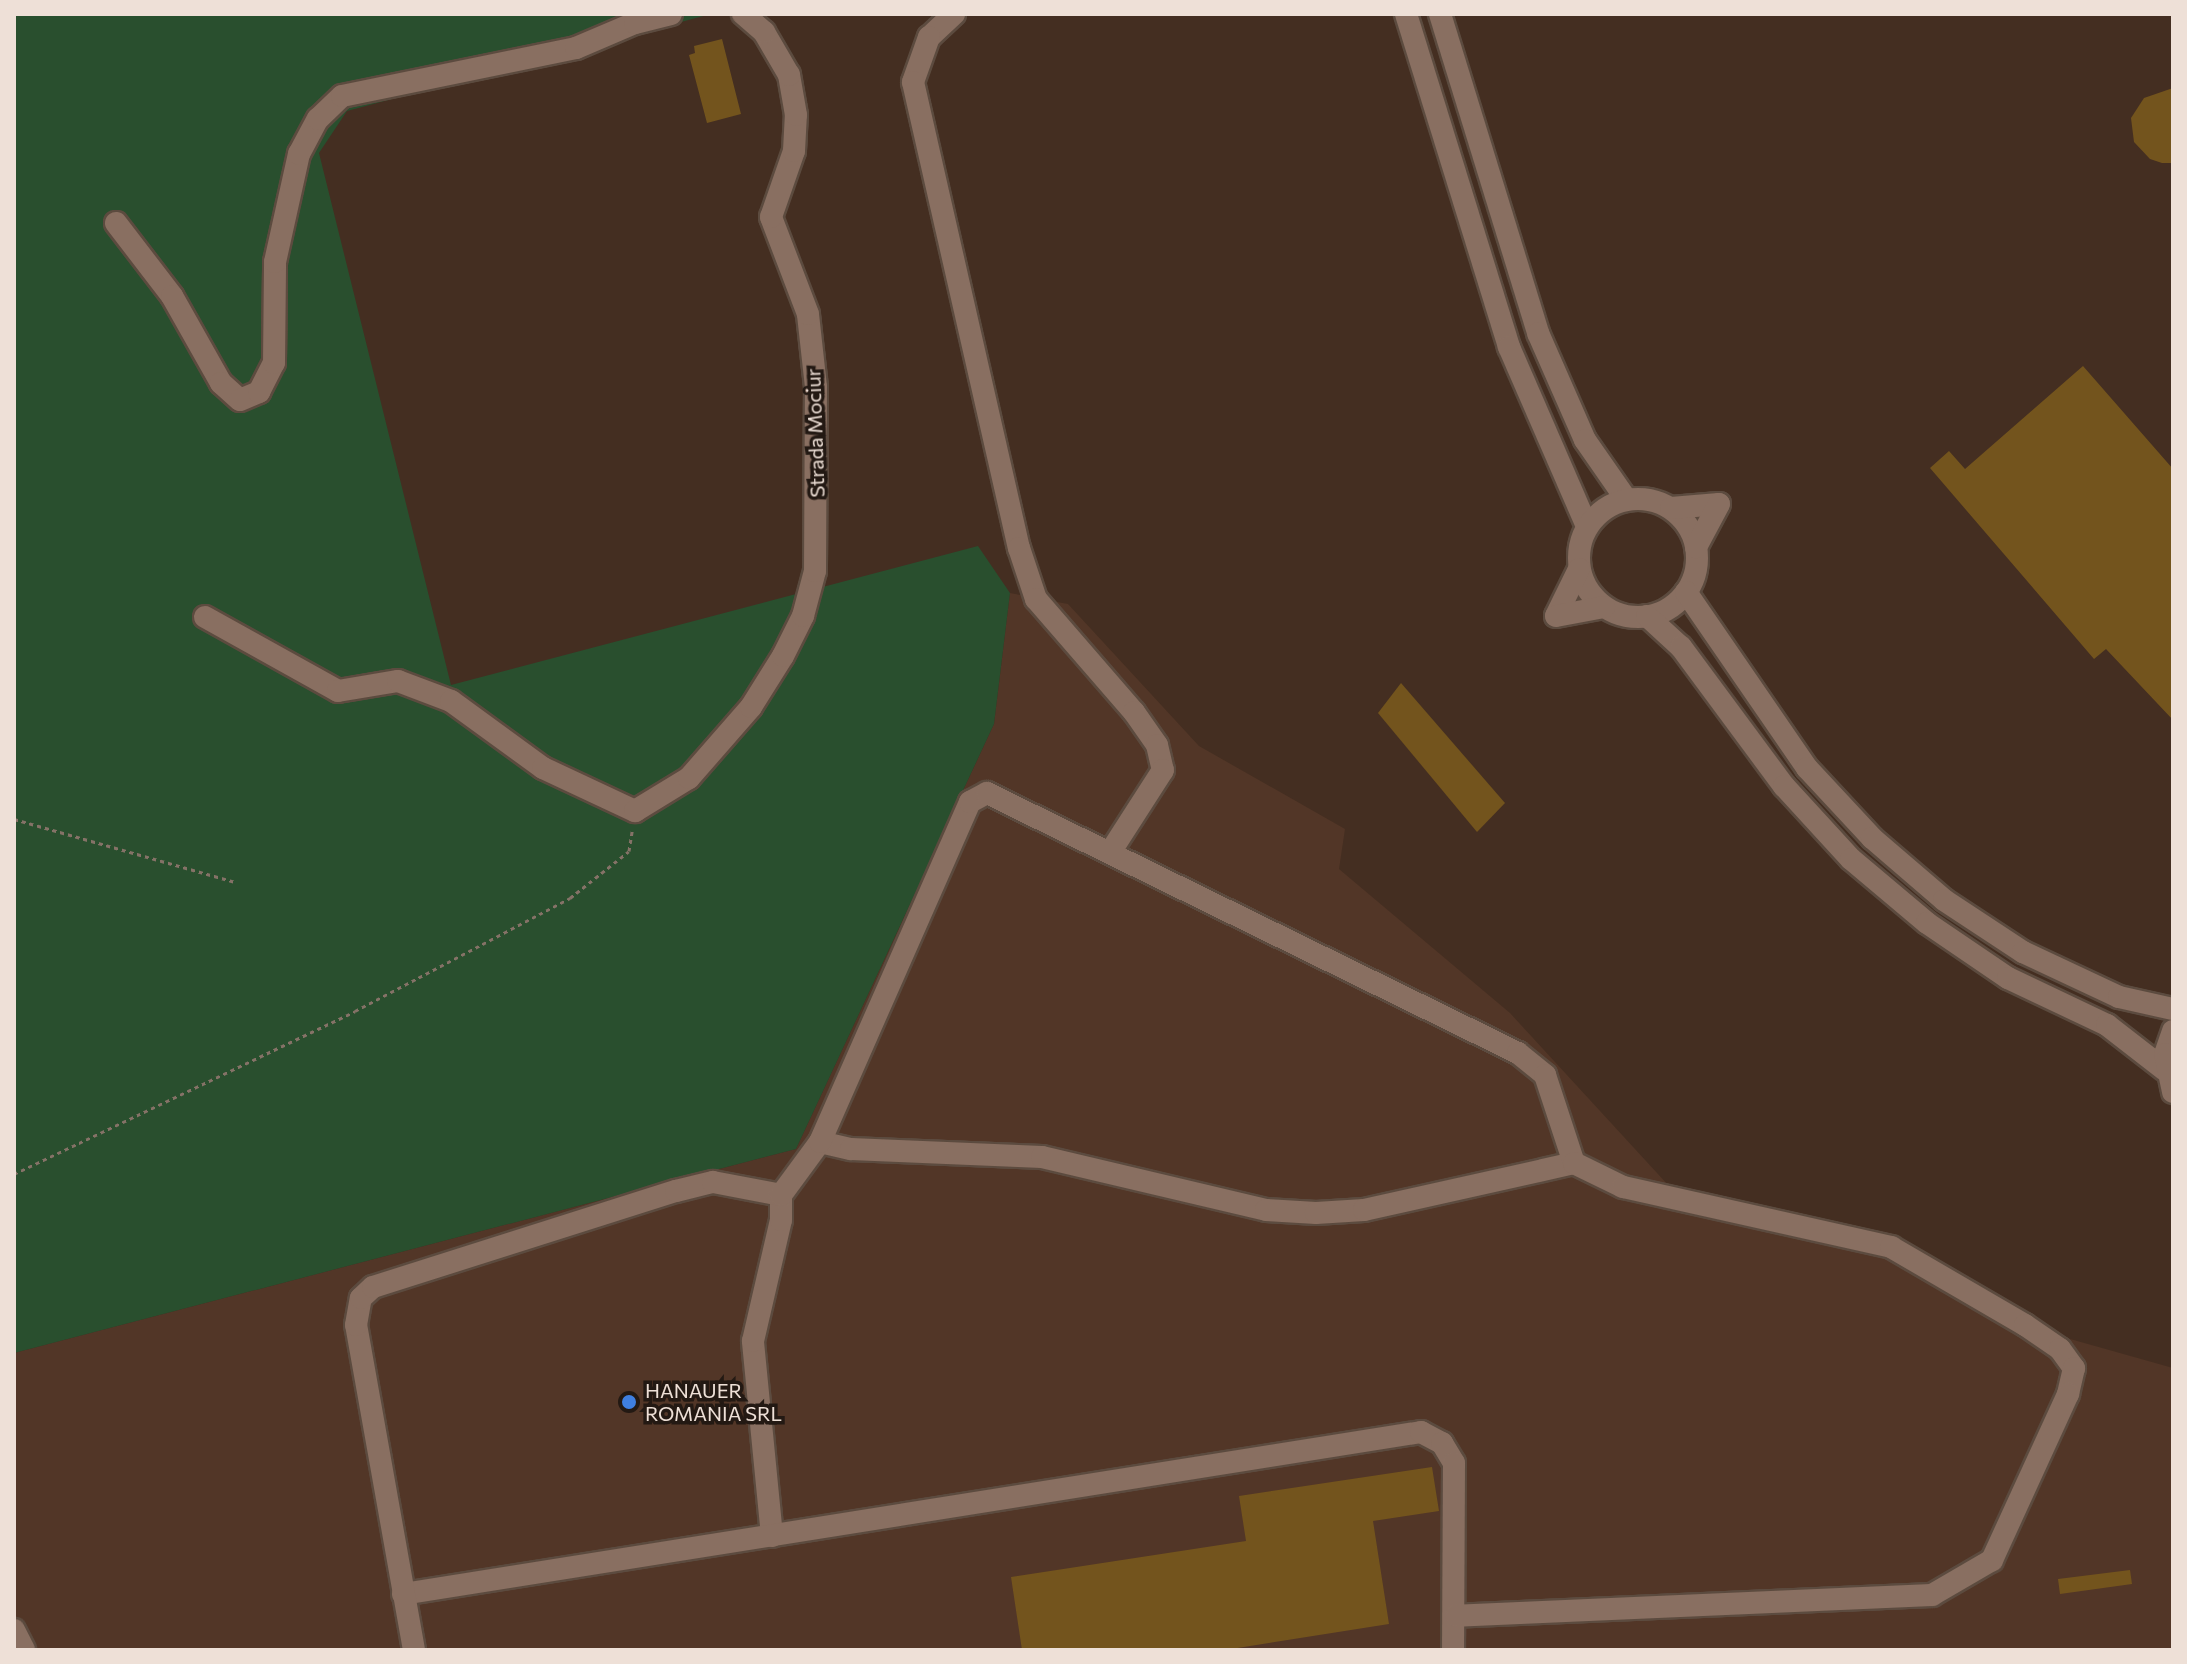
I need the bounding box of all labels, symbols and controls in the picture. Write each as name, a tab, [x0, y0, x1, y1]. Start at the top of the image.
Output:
street label: Strada Mociur	[801, 368, 829, 498]
place label: HANAUER ROMANIA SRL	[645, 1378, 782, 1425]
marker: HANAUER ROMANIA SRL	[620, 1393, 638, 1411]

